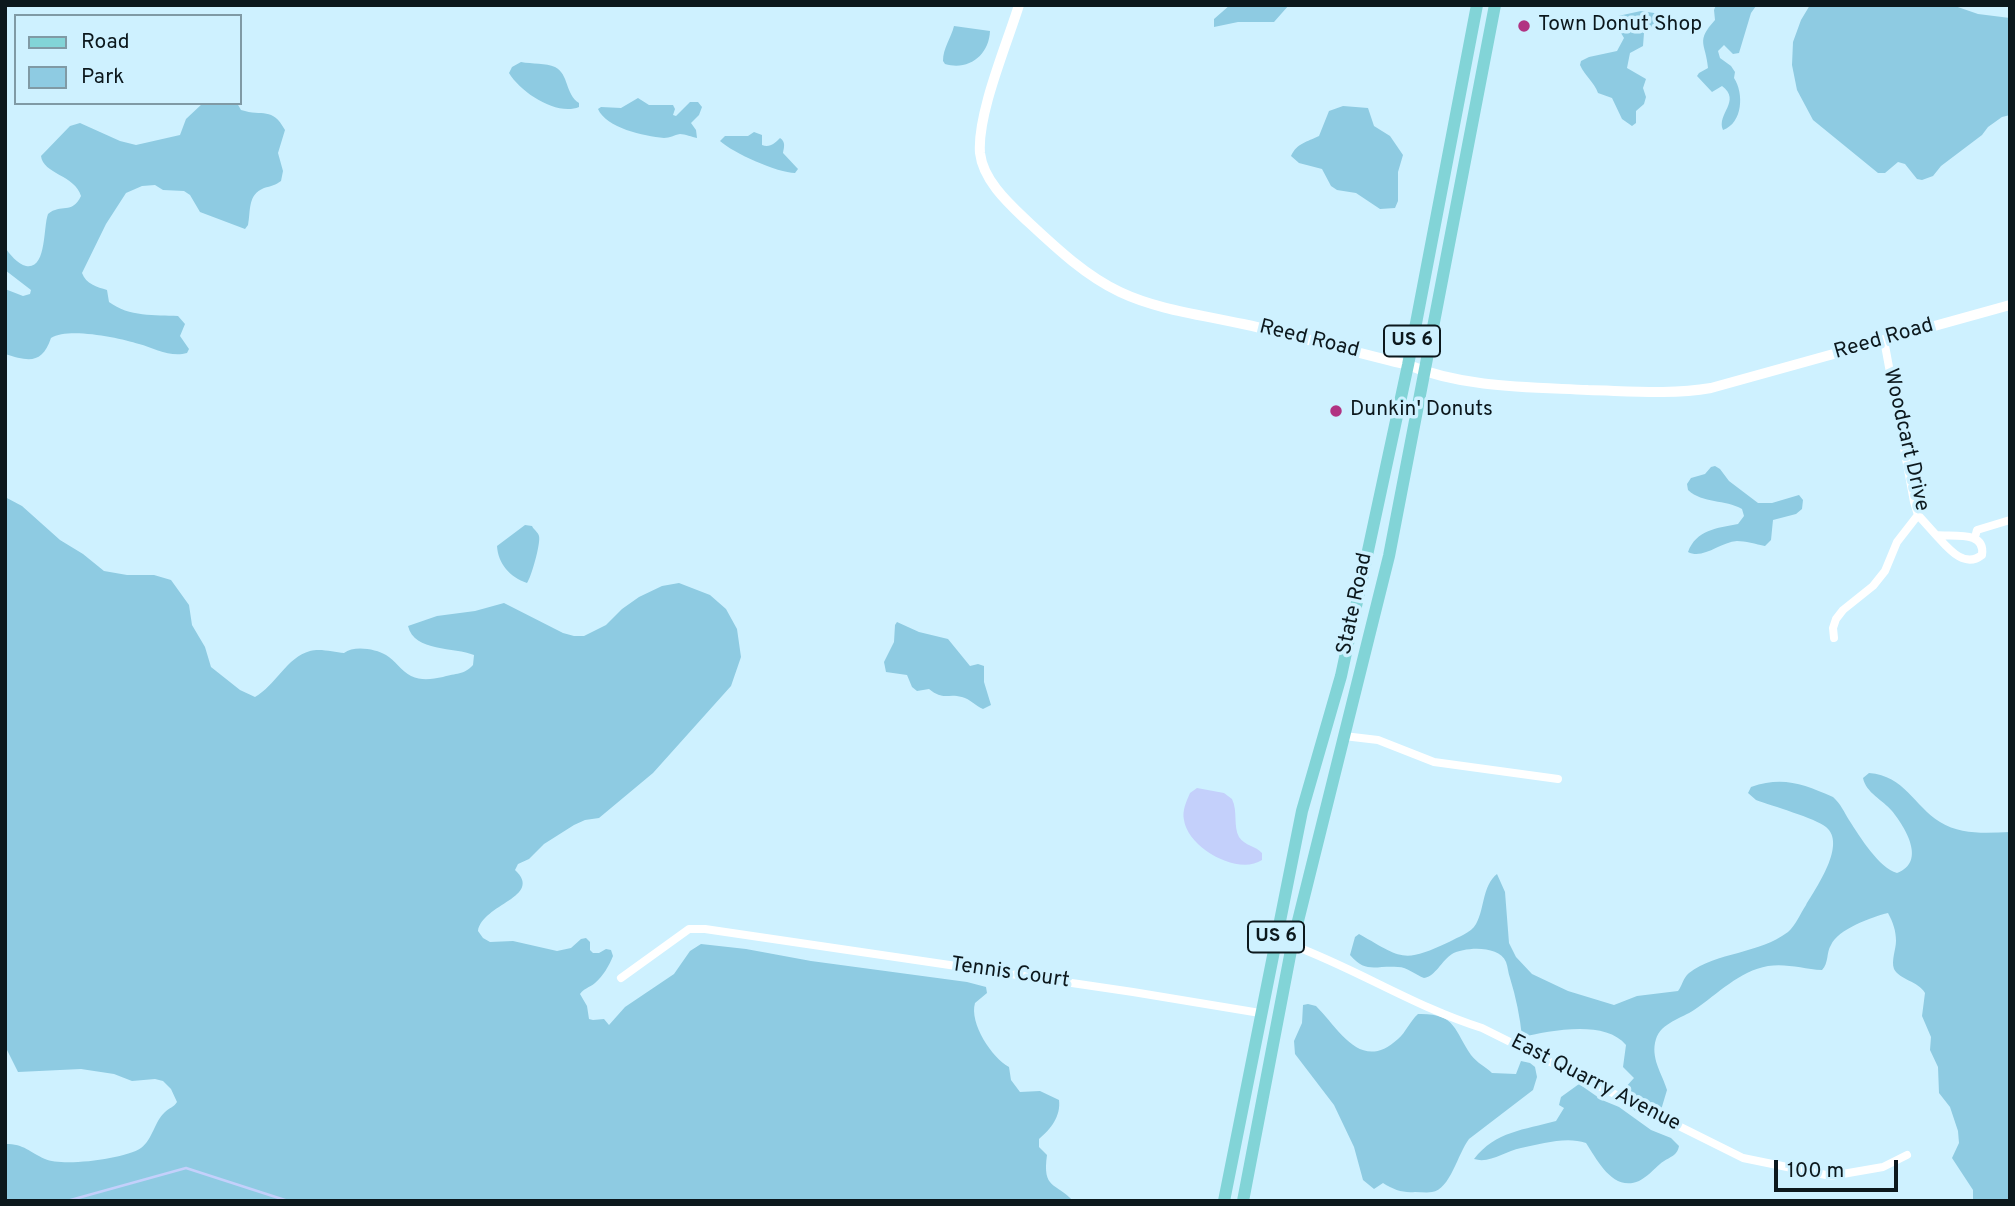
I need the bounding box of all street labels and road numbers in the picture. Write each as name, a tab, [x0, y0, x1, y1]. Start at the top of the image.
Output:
street label: Reed Road	[1831, 314, 1937, 366]
street label: Reed Road	[1256, 315, 1362, 365]
road number: US 6	[1384, 326, 1440, 356]
street label: Woodcart Drive	[1876, 366, 1934, 514]
street label: State Road	[1333, 551, 1379, 657]
road number: US 6	[1248, 922, 1304, 953]
street label: Tennis Court	[949, 953, 1071, 995]
street label: East Quarry Avenue	[1506, 1030, 1684, 1138]

